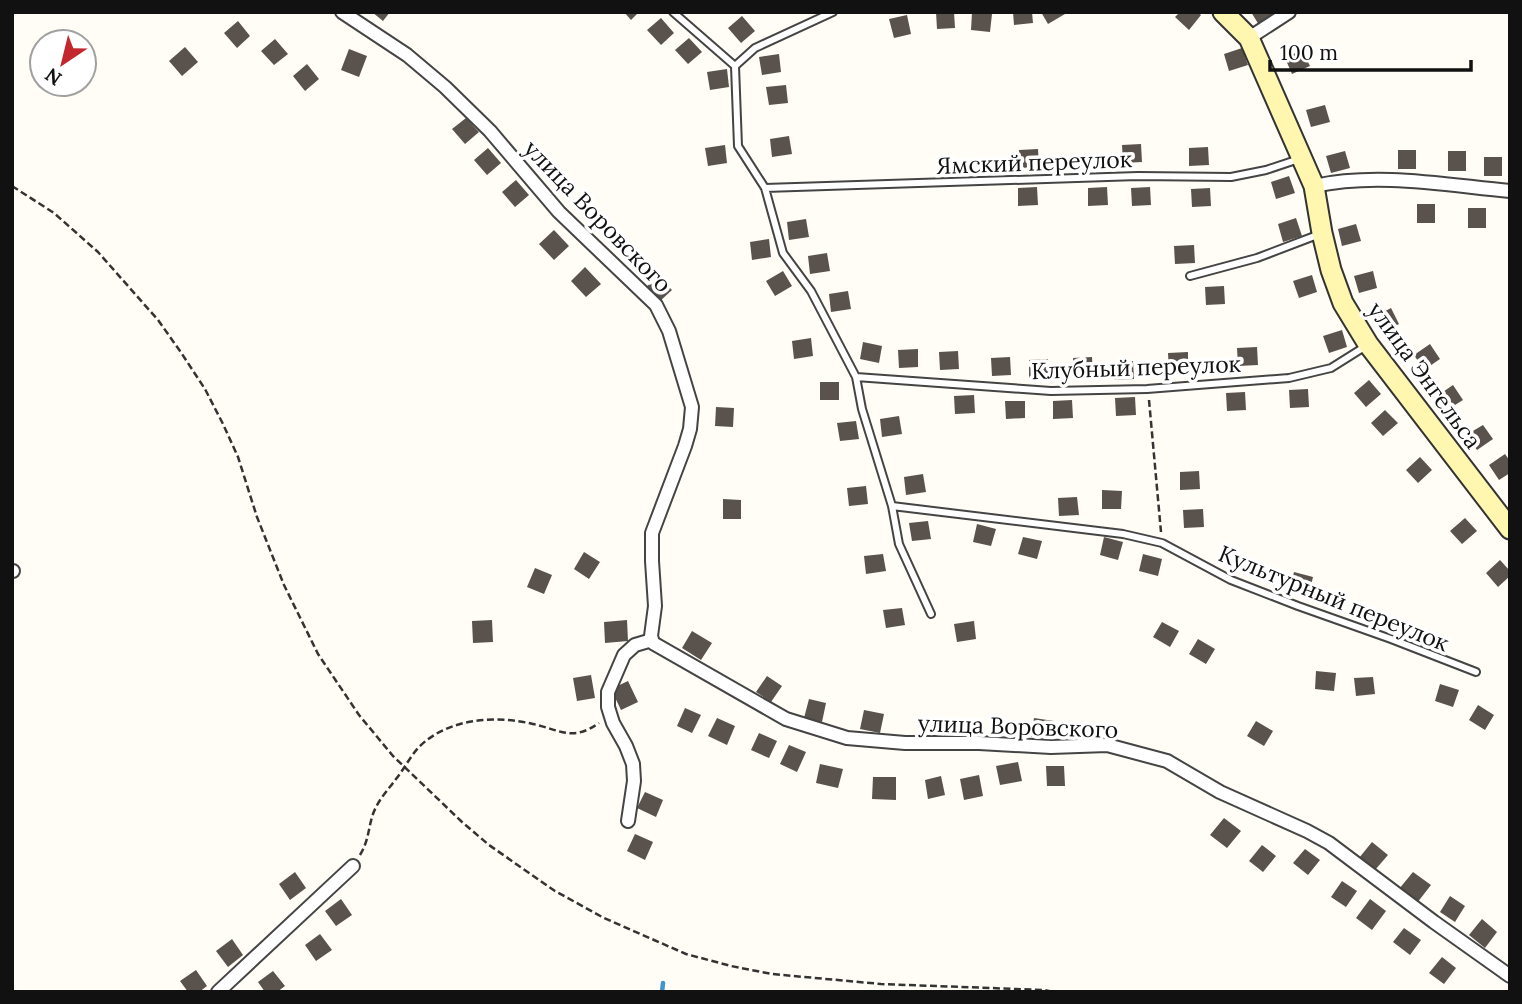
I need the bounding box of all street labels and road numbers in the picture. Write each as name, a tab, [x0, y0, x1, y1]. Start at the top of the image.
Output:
street label: улица Воровского	[518, 134, 678, 298]
street label: Ямский переулок	[935, 144, 1133, 180]
street label: улица Энгельса	[1362, 296, 1488, 454]
street label: Клубный переулок	[1031, 349, 1242, 385]
street label: Культурный переулок	[1215, 539, 1454, 658]
street label: улица Воровского	[917, 708, 1119, 744]

